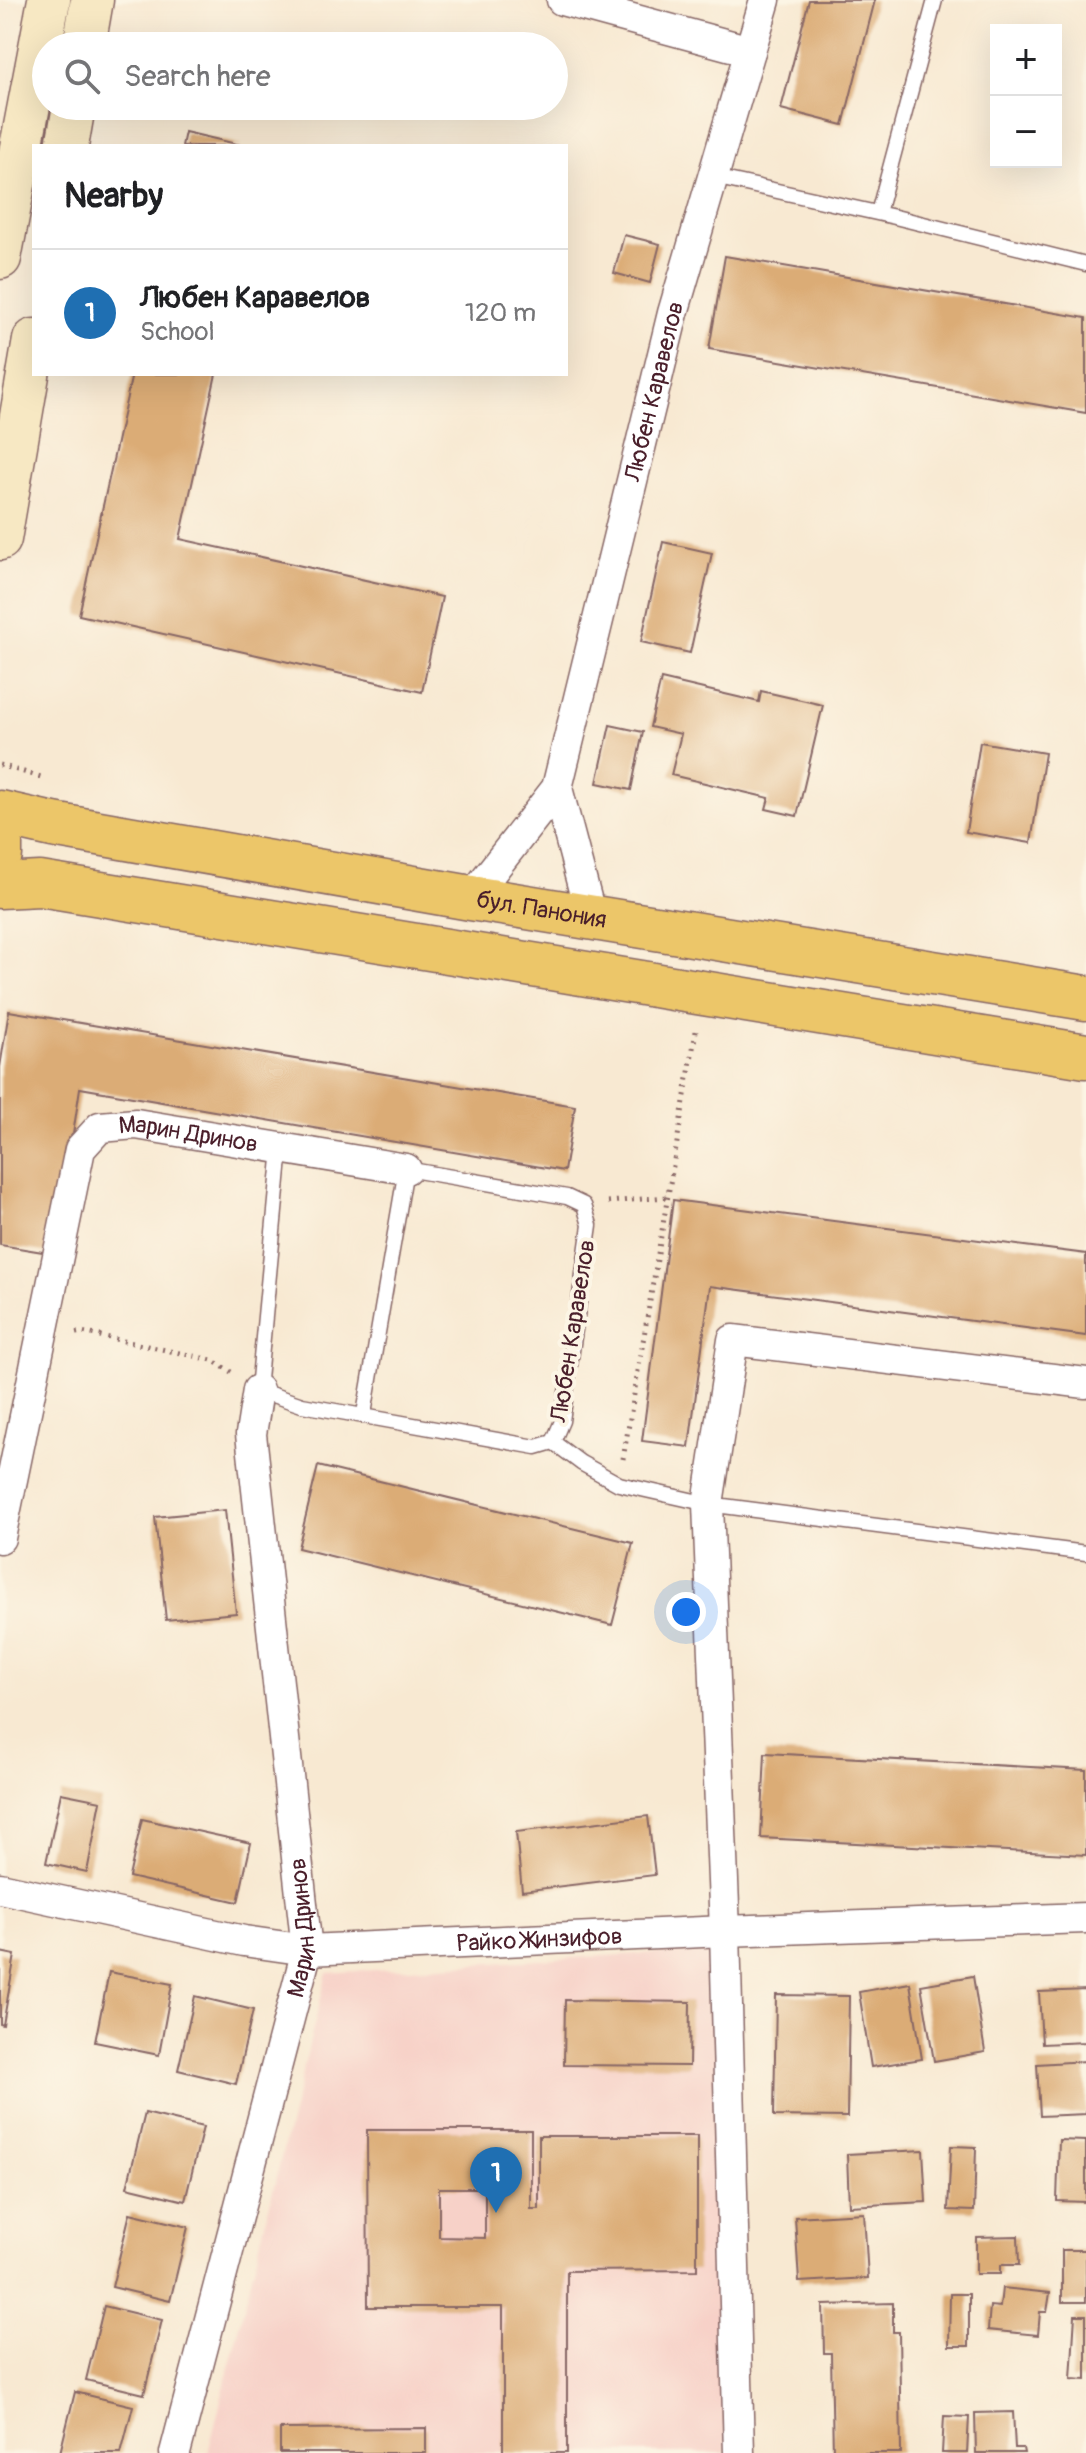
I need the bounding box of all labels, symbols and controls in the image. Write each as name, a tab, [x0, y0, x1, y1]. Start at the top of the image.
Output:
map controls	[990, 24, 1062, 168]
button: +	[990, 24, 1062, 96]
search box	[32, 32, 568, 120]
icon: search	[60, 54, 104, 98]
text: Search here	[124, 58, 271, 95]
button: −	[990, 96, 1062, 168]
text: Nearby	[64, 175, 163, 218]
text: Любен Каравелов	[140, 279, 370, 316]
text: 1	[85, 297, 95, 329]
text: 120 m	[465, 297, 536, 329]
street label: Любен Каравелов	[618, 298, 690, 485]
text: School	[140, 316, 215, 348]
street label: бул. Панония	[474, 885, 609, 934]
street label: Марин Дринов	[117, 1110, 260, 1159]
street label: Любен Каравелов	[544, 1238, 602, 1425]
your location	[666, 1592, 706, 1632]
street label: Марин Дринов	[281, 1857, 322, 2001]
street label: Райко Жинзифов	[456, 1921, 623, 1958]
pin: 1	[470, 2147, 522, 2213]

